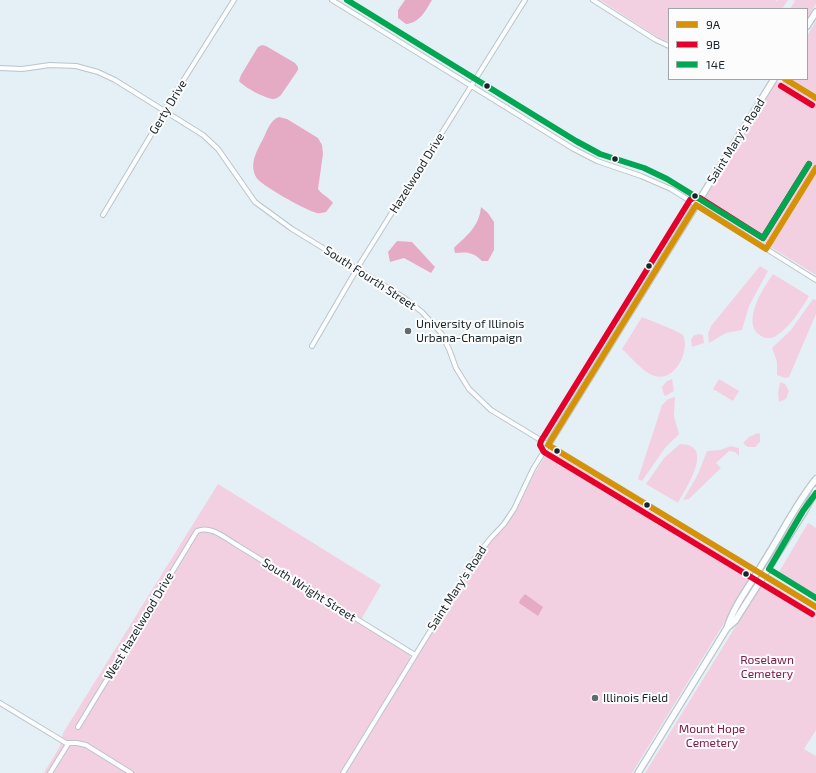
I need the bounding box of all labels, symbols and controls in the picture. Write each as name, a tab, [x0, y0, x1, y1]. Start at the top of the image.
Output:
legend	[668, 8, 808, 80]
text: 9A	[706, 17, 720, 31]
text: 9B	[706, 37, 720, 51]
text: 14E	[706, 57, 725, 71]
street label: Gerty Drive	[146, 77, 190, 137]
unlabelled marker	[482, 81, 492, 91]
street label: Saint Mary's Road	[704, 96, 768, 186]
street label: Hazelwood Drive	[386, 130, 448, 216]
unlabelled marker	[610, 154, 620, 164]
unlabelled marker	[690, 191, 700, 201]
street label: South Fourth Street	[321, 243, 419, 313]
unlabelled marker	[644, 261, 654, 271]
place label: University of Illinois Urbana-Champaign	[416, 317, 524, 345]
marker: University of Illinois Urbana-Champaign	[403, 326, 413, 336]
unlabelled marker	[552, 446, 562, 456]
unlabelled marker	[642, 500, 652, 510]
street label: Saint Mary's Road	[424, 543, 490, 633]
street label: South Wright Street	[259, 555, 359, 625]
unlabelled marker	[741, 569, 751, 579]
street label: West Hazelwood Drive	[101, 570, 177, 682]
park label: Roselawn Cemetery	[740, 653, 794, 681]
place label: Illinois Field	[603, 691, 668, 705]
marker: Illinois Field	[590, 693, 600, 703]
park label: Mount Hope Cemetery	[679, 722, 745, 750]

